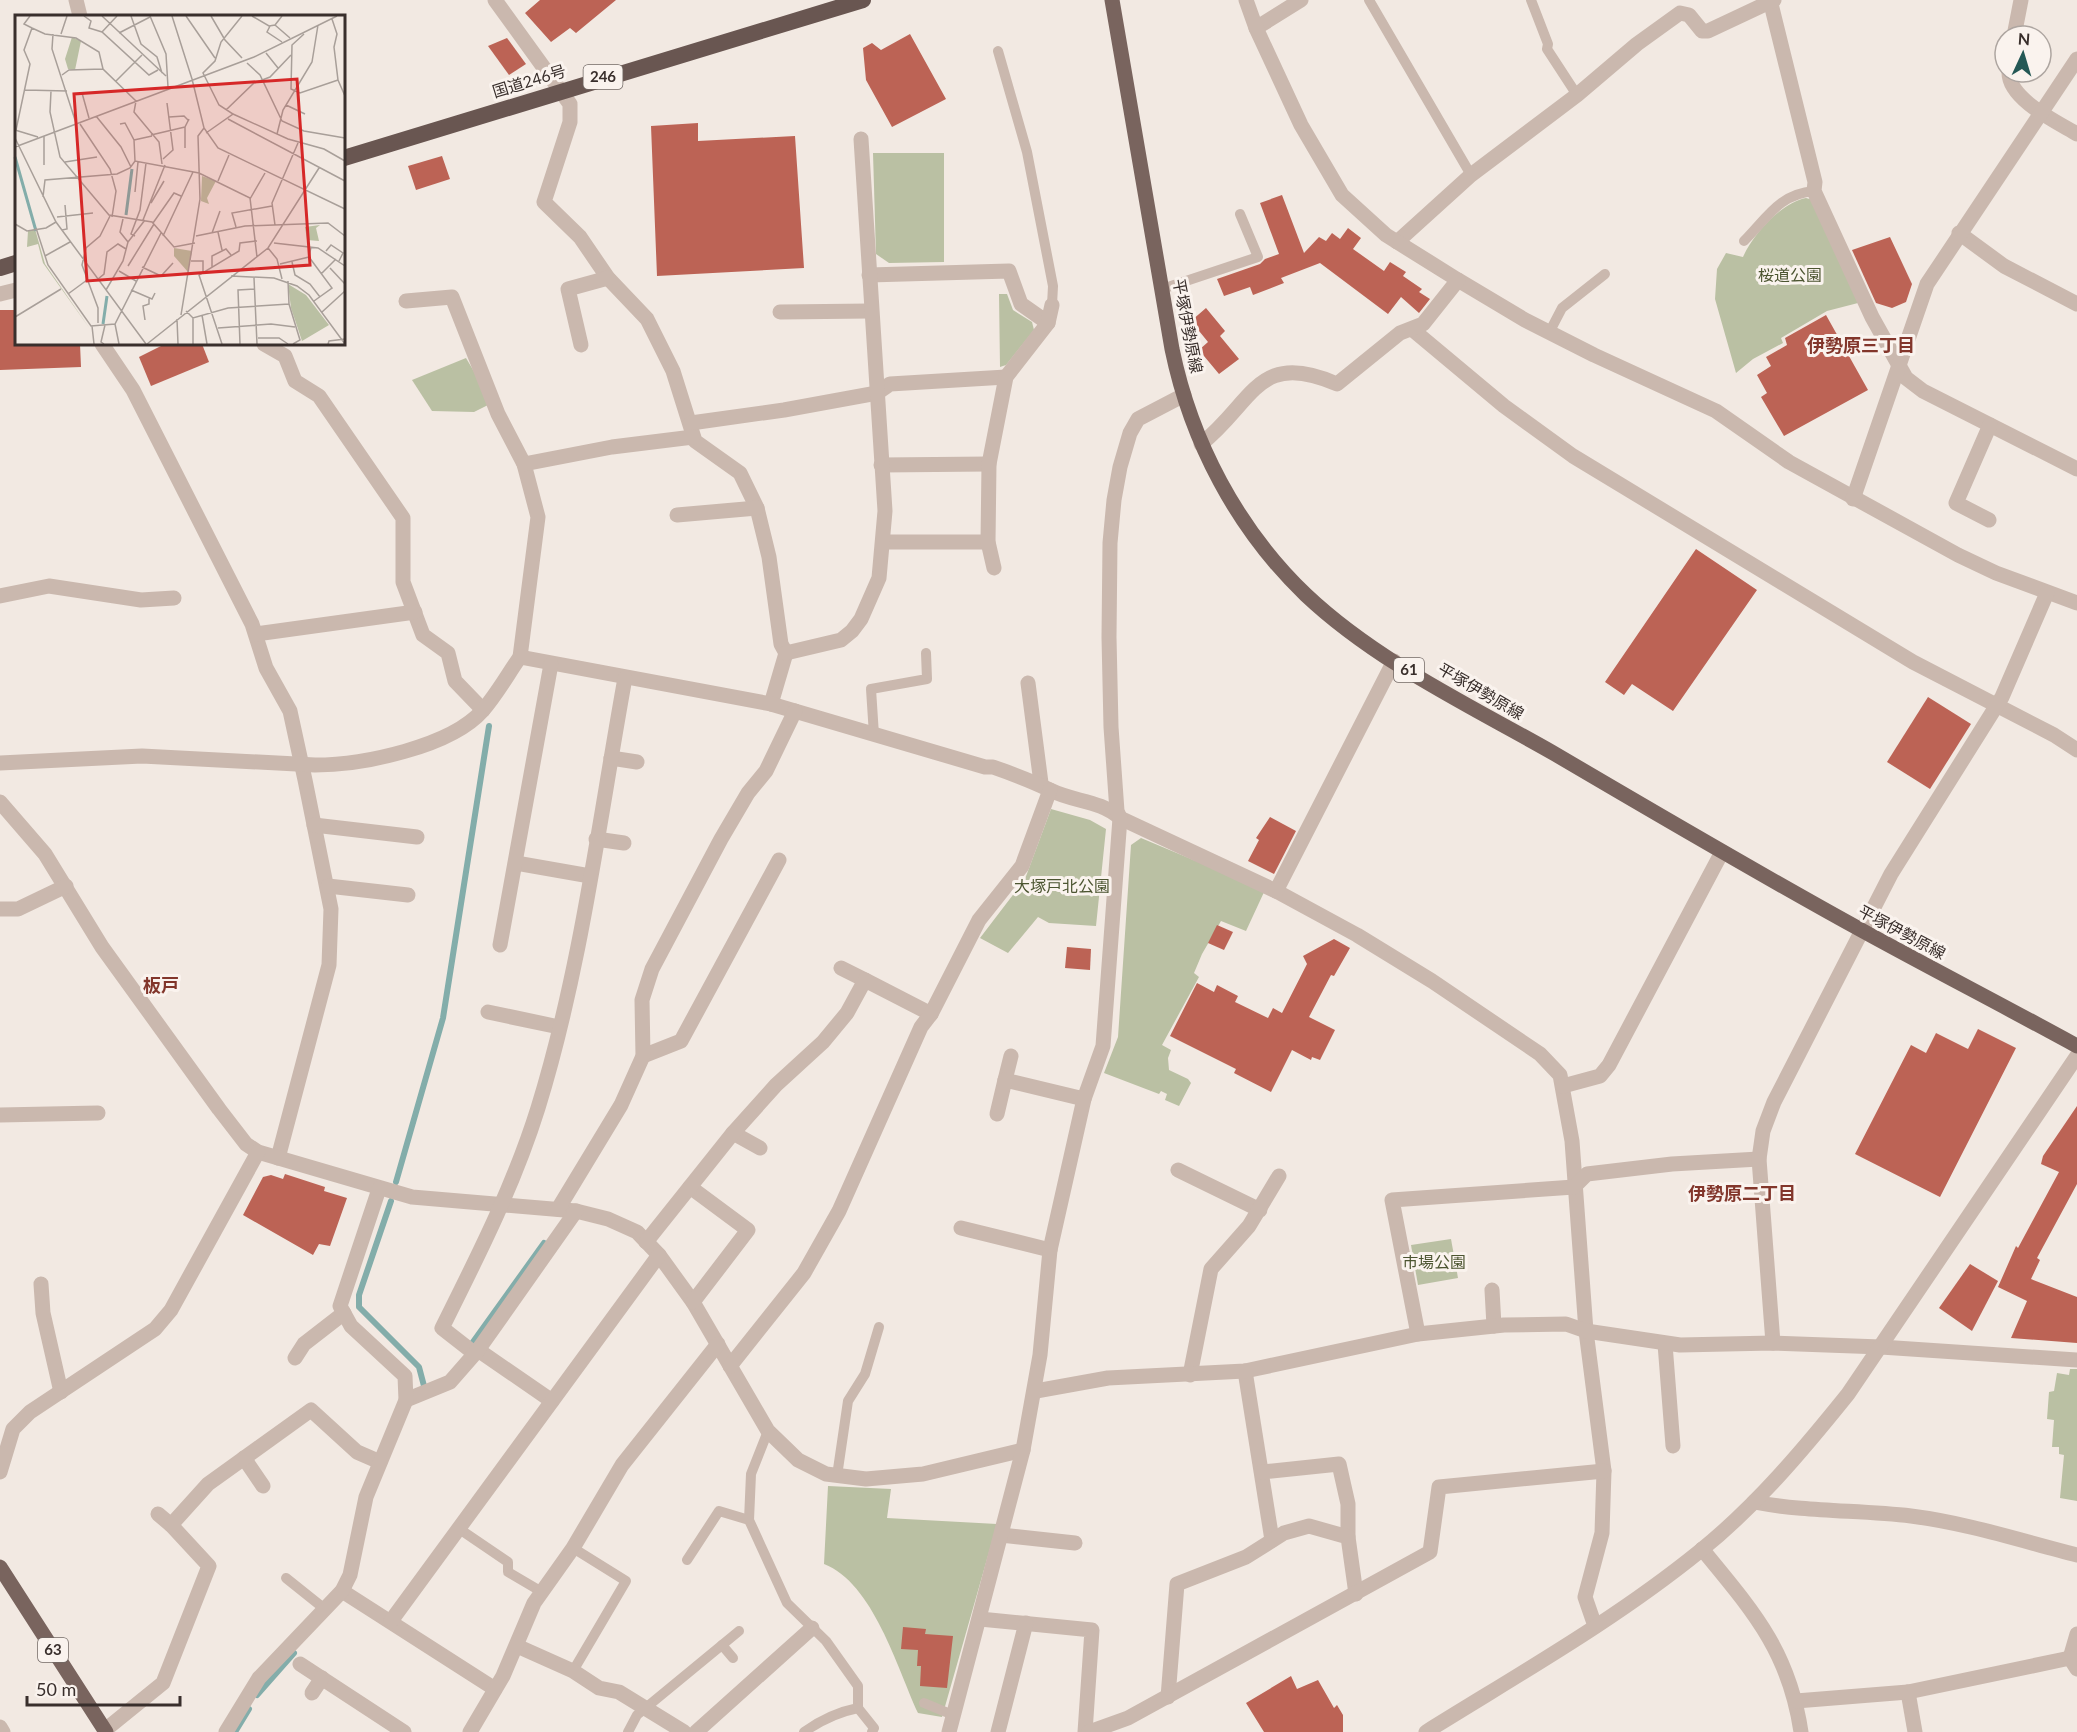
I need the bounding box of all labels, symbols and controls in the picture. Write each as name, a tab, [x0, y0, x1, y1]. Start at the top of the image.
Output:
inset map	[15, 15, 345, 345]
north arrow	[1993, 24, 2053, 84]
text: N	[2017, 29, 2031, 48]
street label: 国道246号	[490, 60, 568, 101]
road number: 246	[584, 65, 622, 89]
park label: 桜道公園	[1758, 265, 1822, 284]
street label: 平塚伊勢原線	[1170, 277, 1207, 375]
district label: 伊勢原三丁目	[1807, 334, 1915, 356]
road number: 61	[1394, 658, 1424, 682]
street label: 平塚伊勢原線	[1435, 658, 1528, 723]
park label: 大塚戸北公園	[1014, 876, 1110, 895]
street label: 平塚伊勢原線	[1855, 901, 1949, 962]
district label: 板戸	[143, 974, 179, 996]
district label: 伊勢原二丁目	[1688, 1182, 1796, 1204]
park label: 市場公園	[1402, 1252, 1466, 1271]
road number: 63	[38, 1638, 68, 1662]
scale bar	[27, 1669, 180, 1707]
text: 50 m	[36, 1678, 76, 1700]

